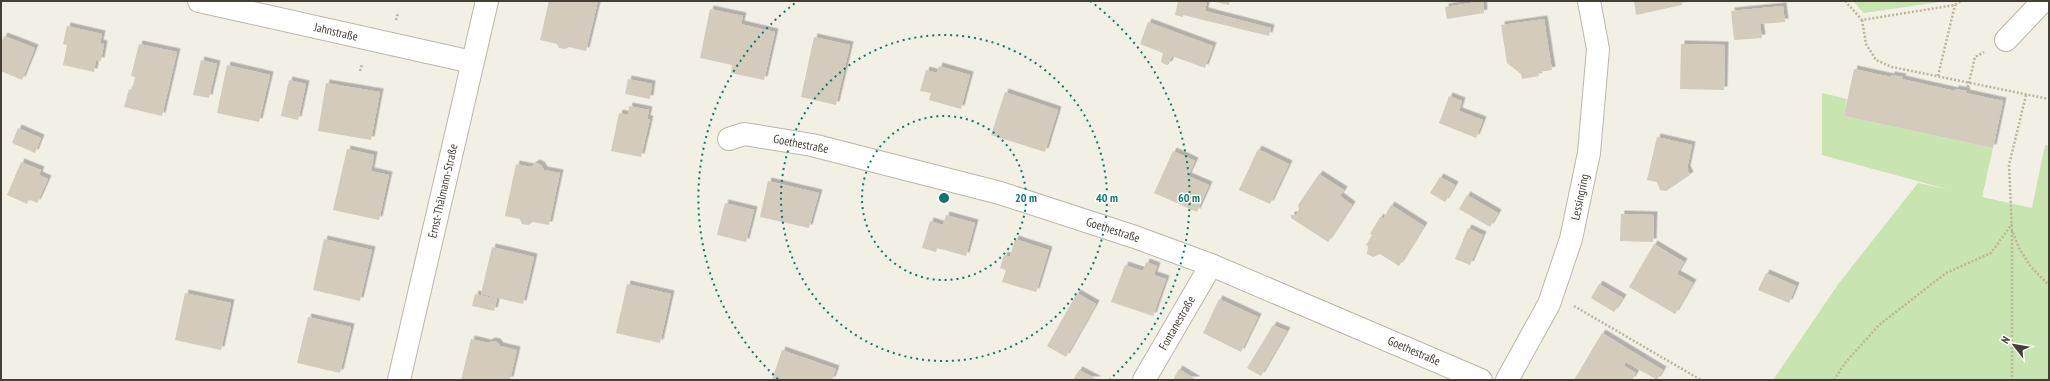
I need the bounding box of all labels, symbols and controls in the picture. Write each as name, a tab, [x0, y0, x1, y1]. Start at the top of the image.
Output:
street label: Jahnstraße	[312, 19, 360, 44]
street label: Goethestraße	[772, 131, 830, 156]
street label: Ernst-Thälmann-Straße	[424, 142, 461, 239]
street label: Lessingring	[1567, 172, 1592, 221]
text: 20 m	[1015, 190, 1037, 205]
text: 40 m	[1096, 190, 1118, 205]
text: 60 m	[1178, 190, 1200, 205]
centre of rings	[937, 191, 951, 205]
street label: Goethestraße	[1084, 214, 1142, 245]
street label: Fontanestraße	[1155, 293, 1198, 352]
north arrow	[1994, 325, 2034, 365]
street label: Goethestraße	[1386, 333, 1443, 368]
text: N	[1998, 334, 2013, 346]

